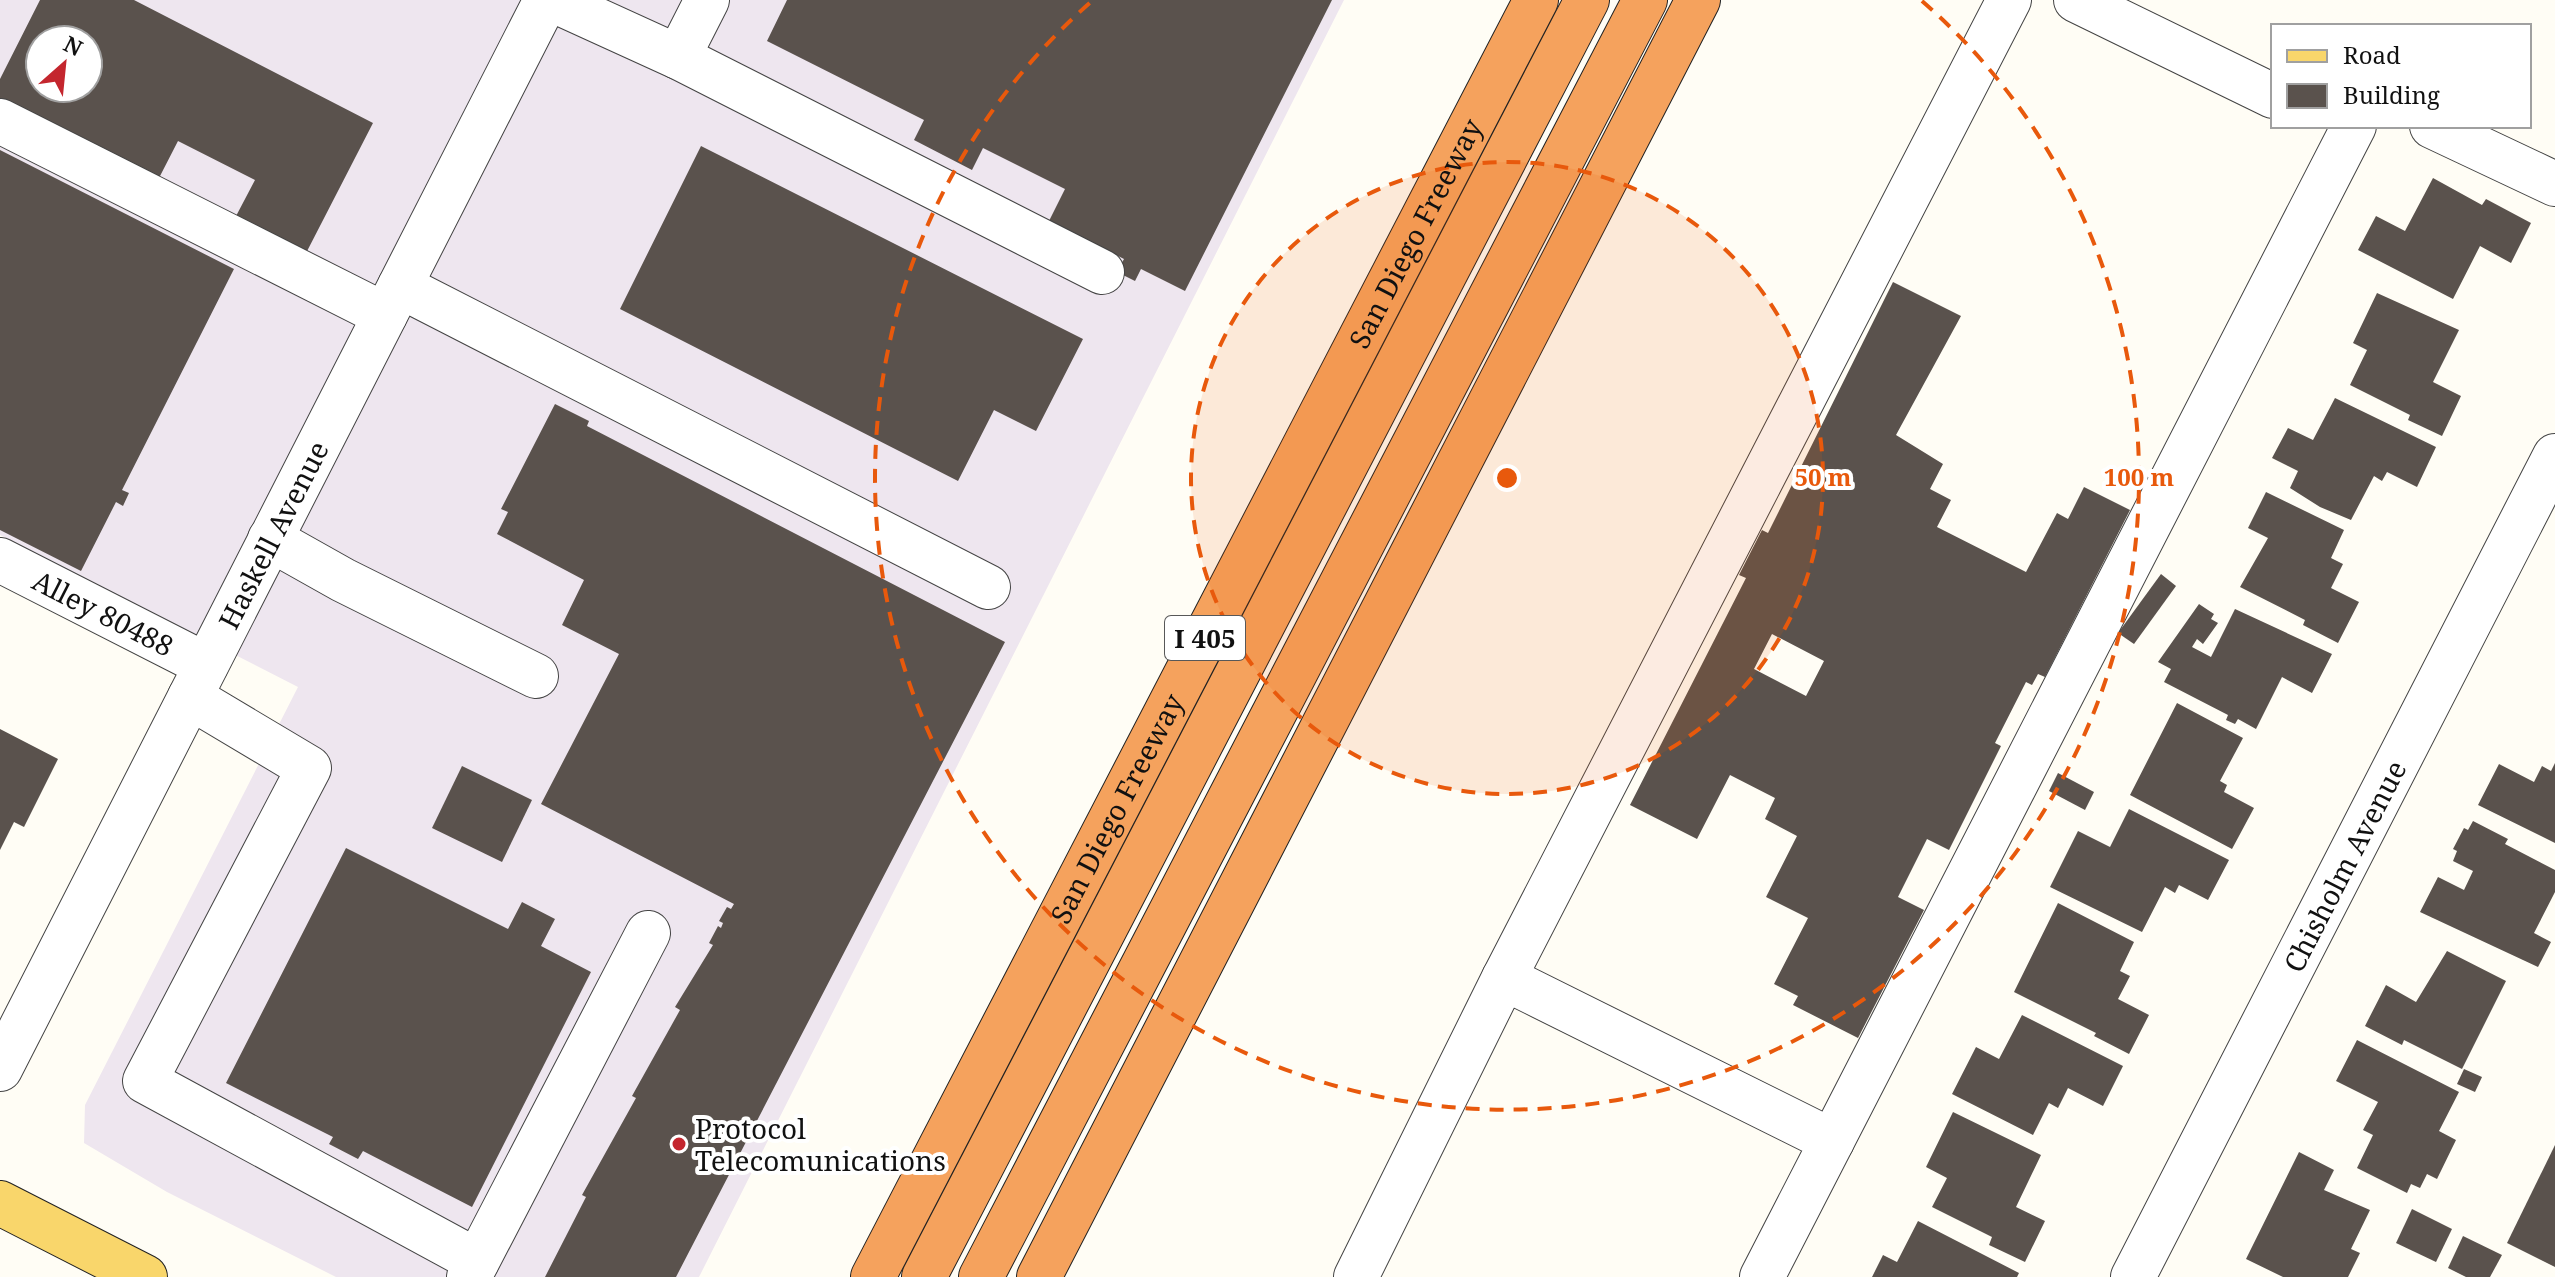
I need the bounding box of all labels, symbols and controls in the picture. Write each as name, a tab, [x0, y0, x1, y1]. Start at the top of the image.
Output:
north arrow	[24, 24, 104, 104]
legend	[2271, 24, 2531, 128]
text: N	[59, 28, 88, 63]
text: Road	[2343, 38, 2401, 71]
text: Building	[2343, 78, 2440, 111]
street label: San Diego Freeway	[1339, 112, 1490, 355]
street label: Haskell Avenue	[209, 434, 337, 635]
text: 50 m	[1794, 460, 1852, 493]
text: 100 m	[2104, 460, 2175, 493]
centre of rings	[1493, 464, 1521, 492]
street label: Alley 80488	[26, 561, 180, 664]
road number: I 405	[1165, 616, 1245, 660]
street label: San Diego Freeway	[1041, 687, 1192, 930]
street label: Chisholm Avenue	[2274, 754, 2414, 978]
place label: Protocol Telecomunications	[695, 1109, 946, 1179]
marker: Protocol Telecomunications	[670, 1135, 688, 1153]

